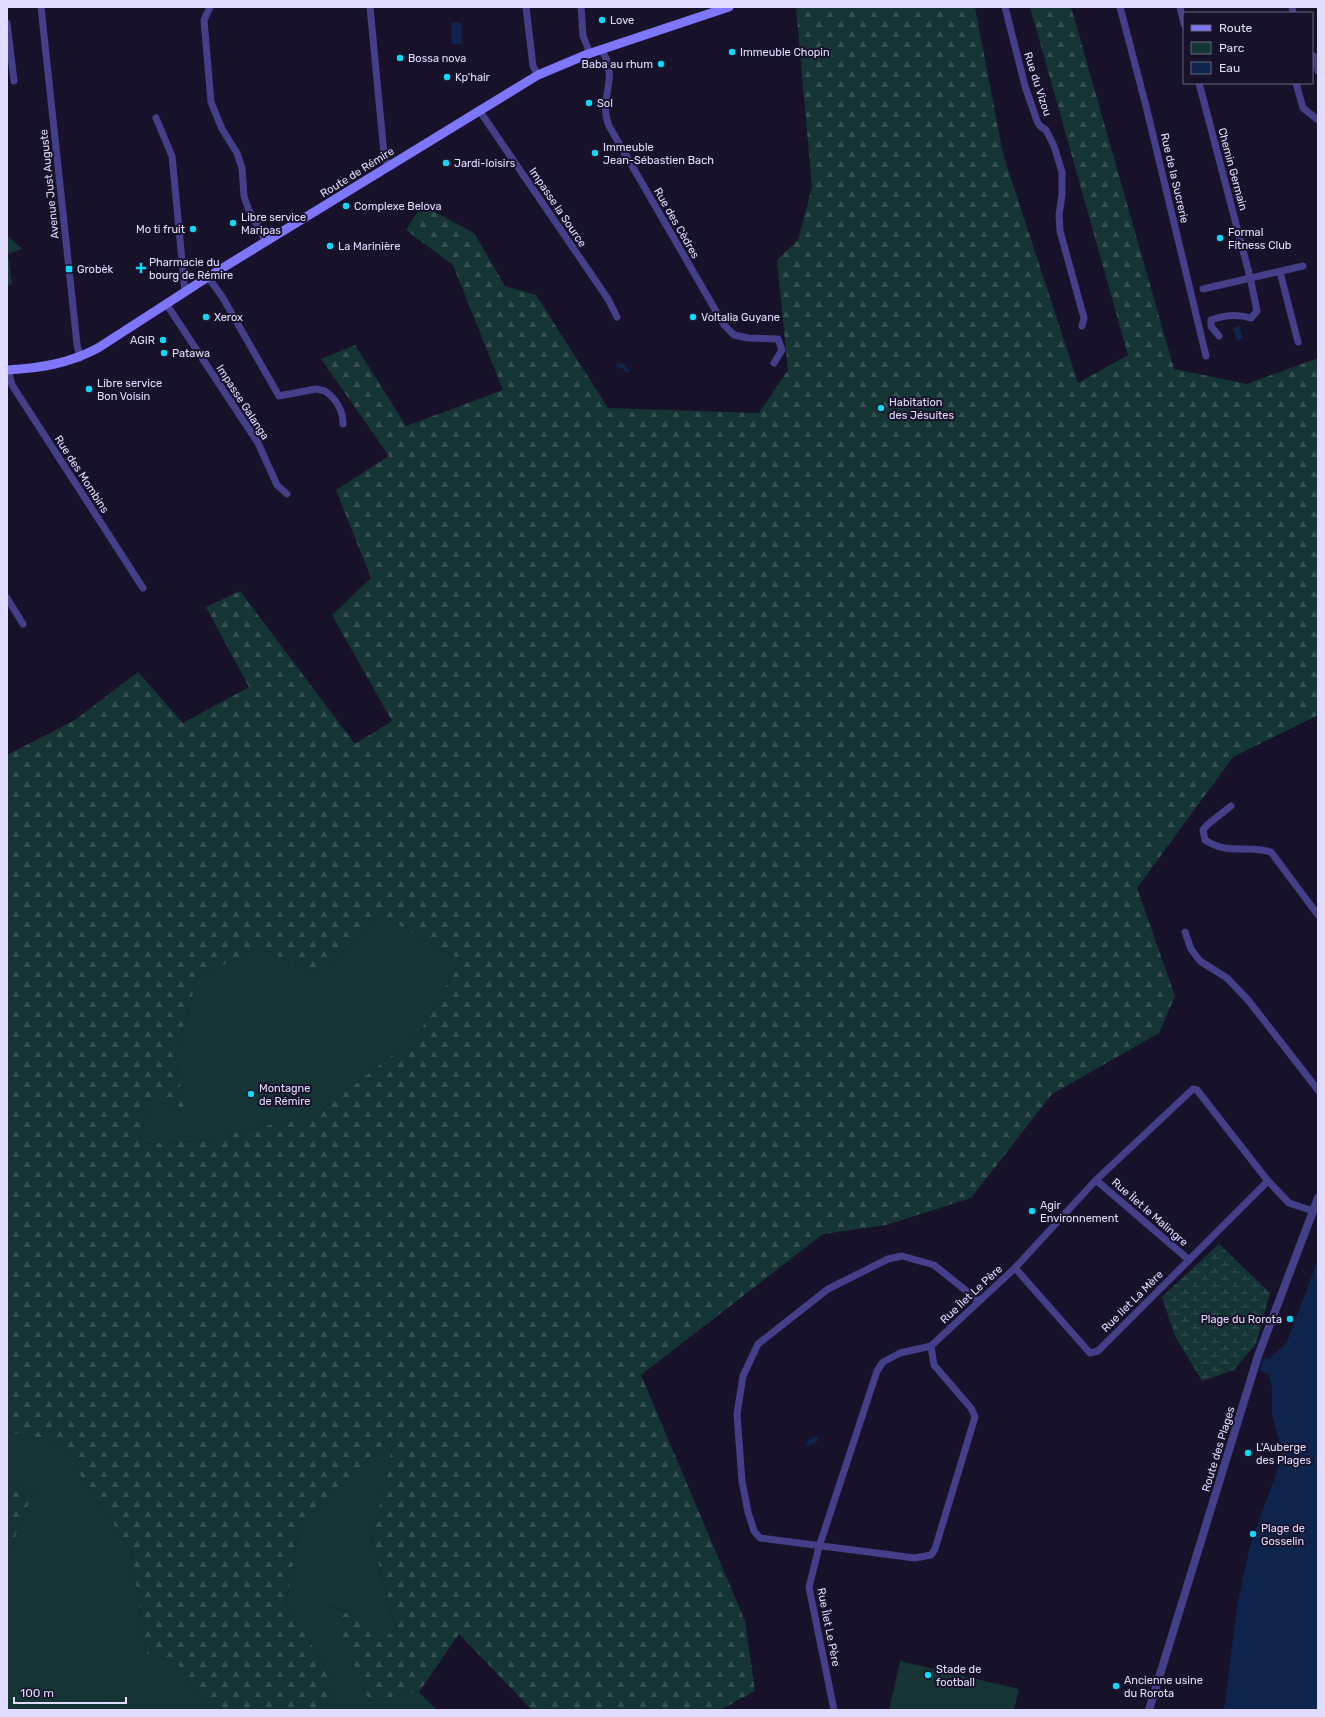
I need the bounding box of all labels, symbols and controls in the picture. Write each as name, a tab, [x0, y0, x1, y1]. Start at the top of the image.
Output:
legend	[1183, 12, 1313, 84]
place label: Love	[610, 14, 634, 27]
marker: Love	[597, 15, 607, 25]
text: Route	[1219, 21, 1253, 35]
text: Parc	[1219, 41, 1245, 55]
place label: Immeuble Chopin	[740, 46, 830, 59]
marker: Immeuble Chopin	[727, 47, 737, 57]
street label: Rue du Vizou	[1021, 51, 1054, 118]
place label: Bossa nova	[408, 52, 466, 65]
marker: Bossa nova	[395, 53, 405, 63]
place label: Baba au rhum	[582, 58, 653, 71]
marker: Baba au rhum	[656, 59, 666, 69]
text: Eau	[1219, 61, 1240, 75]
place label: Kp'hair	[455, 71, 491, 84]
marker: Kp'hair	[442, 72, 452, 82]
place label: Sol	[597, 97, 613, 110]
marker: Sol	[584, 98, 594, 108]
street label: Chemin Germain	[1215, 126, 1250, 212]
street label: Avenue Just Auguste	[37, 128, 62, 239]
street label: Rue de la Sucrerie	[1158, 132, 1191, 225]
place label: Immeuble Jean-Sébastien Bach	[603, 141, 714, 167]
street label: Route de Rémire	[318, 144, 397, 200]
marker: Immeuble Jean-Sébastien Bach	[590, 148, 600, 158]
place label: Jardi-loisirs	[454, 157, 516, 170]
marker: Jardi-loisirs	[441, 158, 451, 168]
street label: Impasse la Source	[526, 165, 589, 249]
street label: Rue des Cèdres	[651, 186, 702, 261]
place label: Complexe Belova	[354, 200, 442, 213]
marker: Complexe Belova	[341, 201, 351, 211]
place label: Libre service Maripas	[241, 211, 306, 237]
marker: Libre service Maripas	[228, 218, 238, 228]
place label: Mo ti fruit	[136, 223, 186, 236]
marker: Mo ti fruit	[188, 224, 198, 234]
place label: Formal Fitness Club	[1228, 226, 1291, 252]
marker: Formal Fitness Club	[1215, 233, 1225, 243]
place label: La Marinière	[338, 240, 400, 253]
marker: La Marinière	[325, 241, 335, 251]
place label: Pharmacie du bourg de Rémire	[149, 256, 233, 282]
place label: Grobèk	[77, 263, 114, 276]
marker: Pharmacie du bourg de Rémire	[136, 263, 146, 273]
marker: Grobèk	[64, 264, 74, 274]
place label: Xerox	[214, 311, 243, 324]
place label: Voltalia Guyane	[701, 311, 780, 324]
marker: Xerox	[201, 312, 211, 322]
marker: Voltalia Guyane	[688, 312, 698, 322]
place label: AGIR	[130, 334, 155, 347]
marker: AGIR	[158, 335, 168, 345]
place label: Patawa	[172, 347, 210, 360]
marker: Patawa	[159, 348, 169, 358]
street label: Impasse Galanga	[213, 362, 272, 442]
place label: Libre service Bon Voisin	[97, 377, 162, 403]
marker: Libre service Bon Voisin	[84, 384, 94, 394]
place label: Habitation des Jésuites	[889, 396, 954, 422]
marker: Habitation des Jésuites	[876, 403, 886, 413]
street label: Rue des Mombins	[52, 433, 112, 516]
place label: Montagne de Rémire	[259, 1082, 310, 1108]
marker: Montagne de Rémire	[246, 1089, 256, 1099]
street label: Rue Îlet le Malingre	[1109, 1176, 1190, 1249]
place label: Agir Environnement	[1040, 1199, 1119, 1225]
marker: Agir Environnement	[1027, 1206, 1037, 1216]
street label: Rue Îlet Le Père	[938, 1262, 1005, 1326]
street label: Rue Ilet La Mère	[1099, 1268, 1166, 1335]
place label: Plage du Rorota	[1201, 1313, 1282, 1326]
marker: Plage du Rorota	[1285, 1314, 1295, 1324]
street label: Route des Plages	[1199, 1405, 1238, 1493]
place label: L'Auberge des Plages	[1256, 1441, 1312, 1467]
marker: L'Auberge des Plages	[1243, 1448, 1253, 1458]
place label: Plage de Gosselin	[1261, 1522, 1305, 1548]
marker: Plage de Gosselin	[1248, 1529, 1258, 1539]
street label: Rue Îlet Le Père	[815, 1587, 843, 1668]
place label: Stade de football	[936, 1663, 981, 1689]
marker: Stade de football	[923, 1670, 933, 1680]
place label: Ancienne usine du Rorota	[1124, 1674, 1203, 1700]
scale bar	[14, 1679, 126, 1705]
marker: Ancienne usine du Rorota	[1111, 1681, 1121, 1691]
text: 100 m	[20, 1686, 54, 1700]

